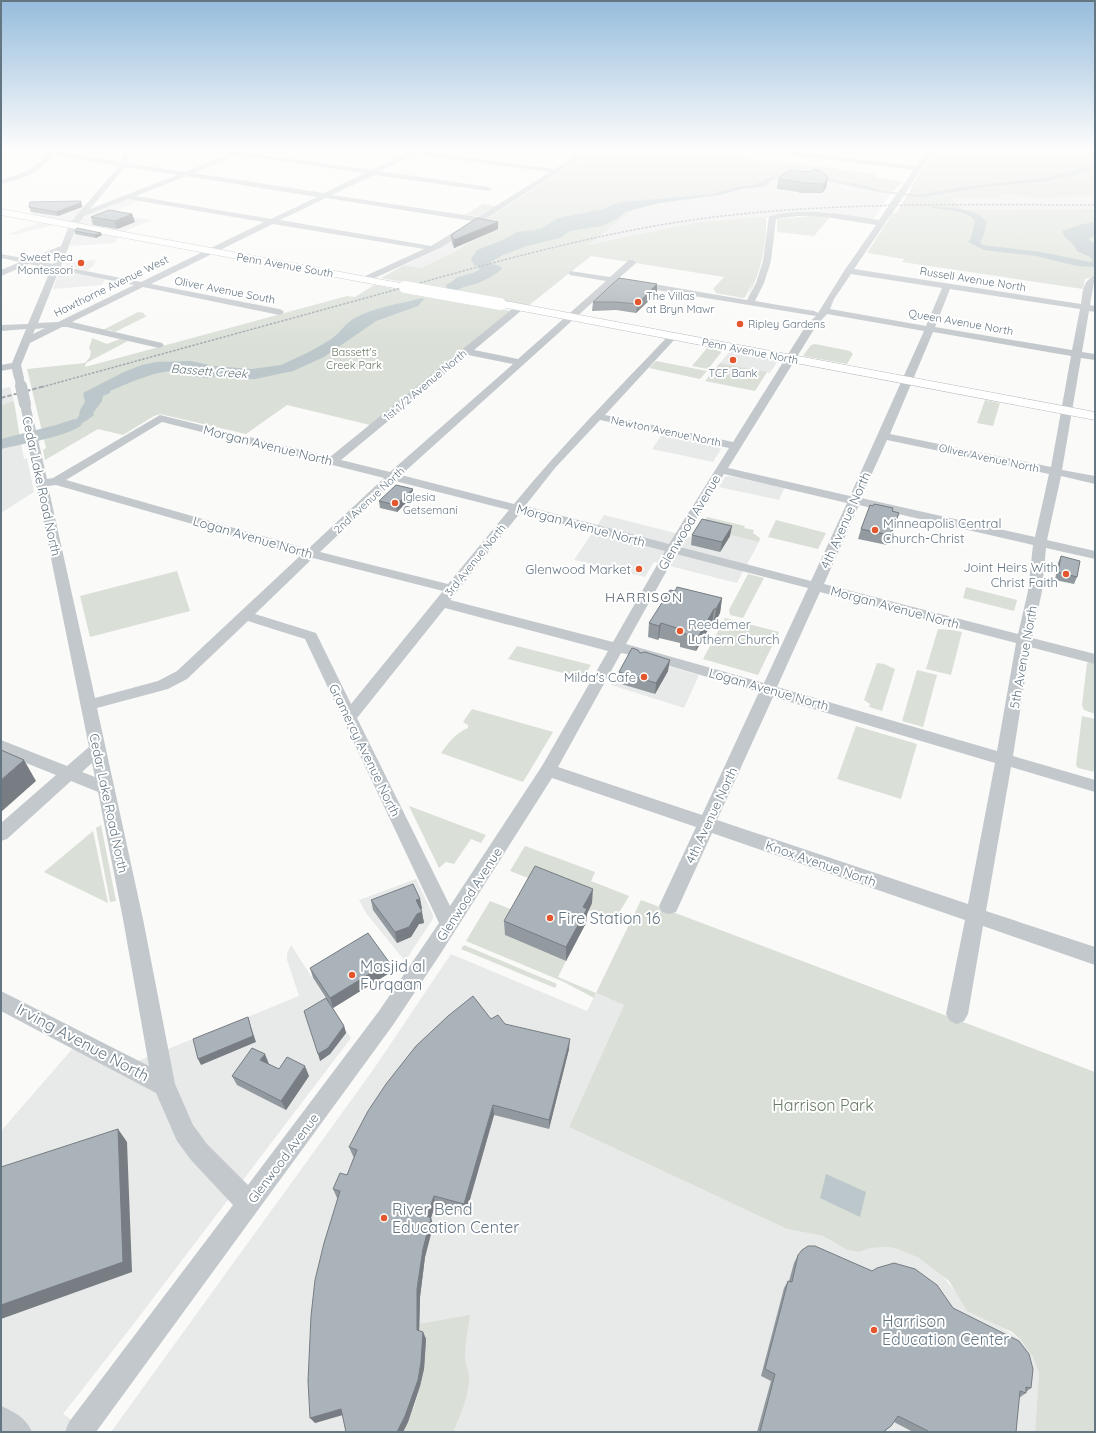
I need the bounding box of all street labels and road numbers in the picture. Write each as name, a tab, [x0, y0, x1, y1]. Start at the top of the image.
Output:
street label: Penn Avenue South	[235, 250, 335, 280]
street label: Hawthorne Avenue West	[51, 252, 171, 320]
street label: Russell Avenue North	[919, 264, 1027, 294]
street label: Oliver Avenue South	[173, 273, 277, 307]
street label: Queen Avenue North	[908, 306, 1014, 338]
street label: Penn Avenue North	[701, 335, 799, 367]
street label: 1st 1/2 Avenue North	[381, 346, 469, 424]
street label: Newton Avenue North	[610, 412, 722, 450]
street label: Cedar Lake Road North	[19, 415, 65, 557]
street label: Morgan Avenue North	[202, 421, 334, 469]
street label: Oliver Avenue North	[938, 441, 1040, 475]
street label: 2nd Avenue North	[331, 464, 407, 536]
street label: 4th Avenue North	[816, 469, 874, 571]
street label: Glenwood Avenue	[654, 472, 724, 572]
street label: Morgan Avenue North	[515, 500, 647, 550]
street label: Logan Avenue North	[191, 512, 315, 562]
street label: 3rd Avenue North	[442, 521, 508, 599]
street label: Morgan Avenue North	[829, 582, 961, 632]
street label: 5th Avenue North	[1006, 604, 1040, 710]
street label: Logan Avenue North	[707, 664, 831, 714]
street label: Gramercy Avenue North	[326, 681, 404, 819]
street label: Cedar Lake Road North	[86, 732, 132, 874]
street label: 4th Avenue North	[682, 764, 740, 866]
street label: Knox Avenue North	[764, 837, 878, 889]
street label: Glenwood Avenue	[433, 844, 505, 944]
street label: Irving Avenue North	[13, 999, 153, 1085]
street label: Glenwood Avenue	[244, 1110, 322, 1206]

